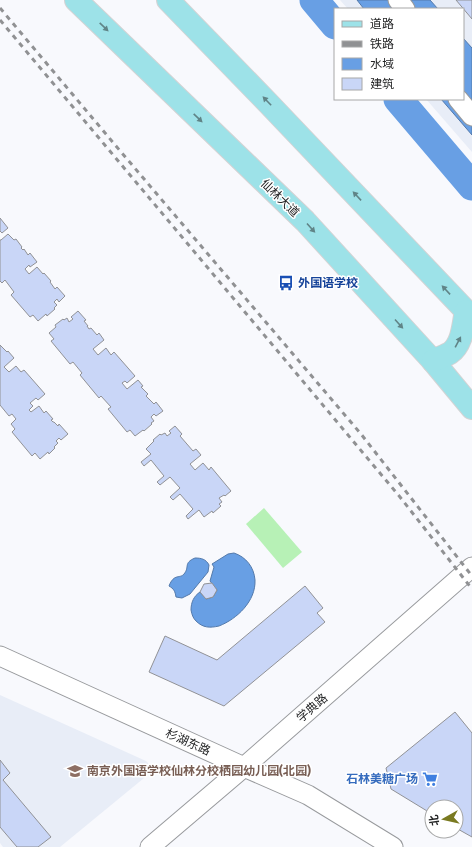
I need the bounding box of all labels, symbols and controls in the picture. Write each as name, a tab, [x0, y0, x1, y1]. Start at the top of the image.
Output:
legend	[334, 8, 464, 100]
text: 道路	[370, 17, 394, 31]
one-way arrow	[99, 22, 109, 32]
text: 铁路	[370, 37, 394, 51]
text: 水域	[370, 57, 394, 71]
text: 建筑	[370, 77, 394, 91]
one-way arrow	[262, 96, 272, 106]
one-way arrow	[193, 113, 203, 122]
street label: 仙林大道	[258, 176, 302, 220]
one-way arrow	[352, 191, 361, 201]
one-way arrow	[306, 223, 316, 233]
bus stop icon: 外国语学校	[277, 274, 295, 292]
place label: 外国语学校	[298, 276, 358, 290]
one-way arrow	[441, 285, 451, 295]
one-way arrow	[394, 319, 403, 329]
one-way arrow	[454, 336, 461, 348]
street label: 学典路	[294, 691, 330, 725]
street label: 杉湖东路	[163, 726, 213, 758]
school or university icon: 南京外国语学校仙林分校栖园幼儿园(北园)	[66, 762, 84, 780]
place label: 南京外国语学校仙林分校栖园幼儿园(北园)	[87, 764, 311, 778]
supermarket icon: 石林美糖广场	[421, 770, 439, 788]
place label: 石林美糖广场	[346, 772, 418, 786]
north arrow	[424, 799, 464, 839]
text: 北	[427, 814, 442, 827]

